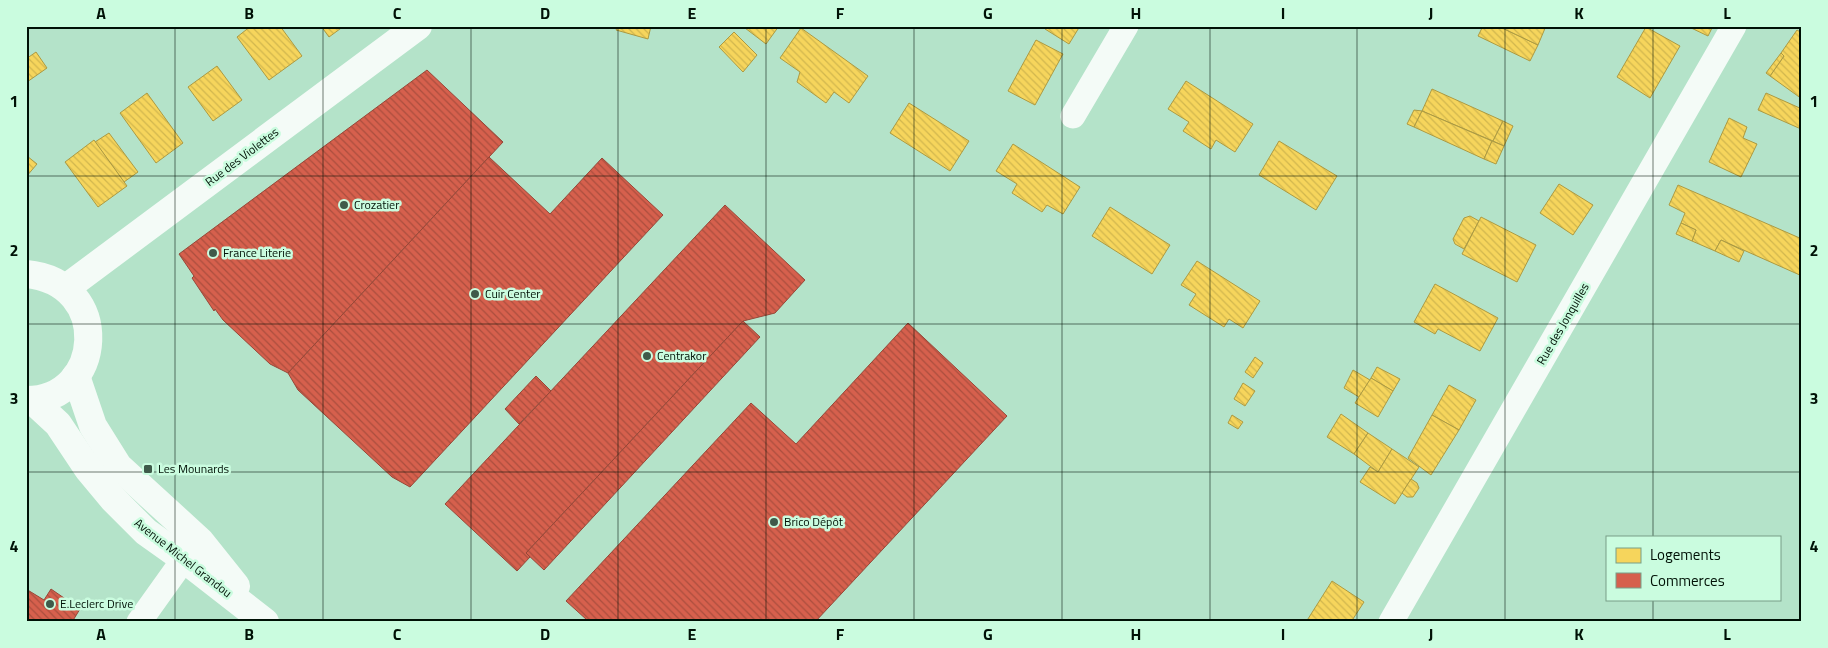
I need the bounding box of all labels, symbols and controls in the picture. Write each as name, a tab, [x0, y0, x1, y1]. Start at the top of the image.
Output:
text: A	[96, 1, 106, 25]
text: B	[244, 1, 254, 25]
text: C	[393, 1, 402, 25]
text: D	[540, 1, 550, 25]
text: E	[688, 1, 697, 25]
text: F	[836, 1, 845, 25]
text: G	[983, 1, 993, 25]
text: H	[1131, 1, 1141, 25]
text: I	[1281, 1, 1285, 25]
text: J	[1429, 1, 1433, 25]
text: K	[1574, 1, 1584, 25]
text: L	[1723, 1, 1731, 25]
text: 1	[10, 89, 18, 113]
text: 1	[1810, 89, 1818, 113]
street label: Rue des Violettes	[201, 122, 283, 191]
place label: Crozatier	[354, 195, 399, 214]
marker: Crozatier	[338, 199, 350, 211]
text: 2	[10, 238, 18, 262]
text: 2	[1810, 238, 1818, 262]
place label: France Literie	[223, 243, 291, 262]
marker: France Literie	[207, 247, 219, 259]
street label: Rue des Jonquilles	[1531, 279, 1594, 368]
place label: Cuir Center	[485, 284, 541, 303]
marker: Cuir Center	[469, 288, 481, 300]
place label: Centrakor	[657, 346, 706, 365]
marker: Centrakor	[641, 350, 653, 362]
text: 3	[10, 386, 18, 410]
text: 3	[1810, 386, 1818, 410]
place label: Les Mounards	[158, 459, 229, 478]
marker: Les Mounards	[142, 463, 154, 475]
place label: Brico Dépôt	[784, 512, 844, 531]
street label: Avenue Michel Grandou	[131, 513, 236, 602]
marker: Brico Dépôt	[768, 516, 780, 528]
text: 4	[10, 534, 19, 558]
text: 4	[1810, 534, 1819, 558]
legend	[1606, 536, 1780, 600]
text: Logements	[1650, 543, 1721, 566]
text: Commerces	[1650, 569, 1725, 592]
place label: E.Leclerc Drive	[60, 594, 133, 613]
marker: E.Leclerc Drive	[44, 598, 56, 610]
text: A	[96, 622, 106, 646]
text: B	[244, 622, 254, 646]
text: C	[393, 622, 402, 646]
text: D	[540, 622, 550, 646]
text: E	[688, 622, 697, 646]
text: F	[836, 622, 845, 646]
text: G	[983, 622, 993, 646]
text: H	[1131, 622, 1141, 646]
text: I	[1281, 622, 1285, 646]
text: J	[1429, 622, 1433, 646]
text: K	[1574, 622, 1584, 646]
text: L	[1723, 622, 1731, 646]

